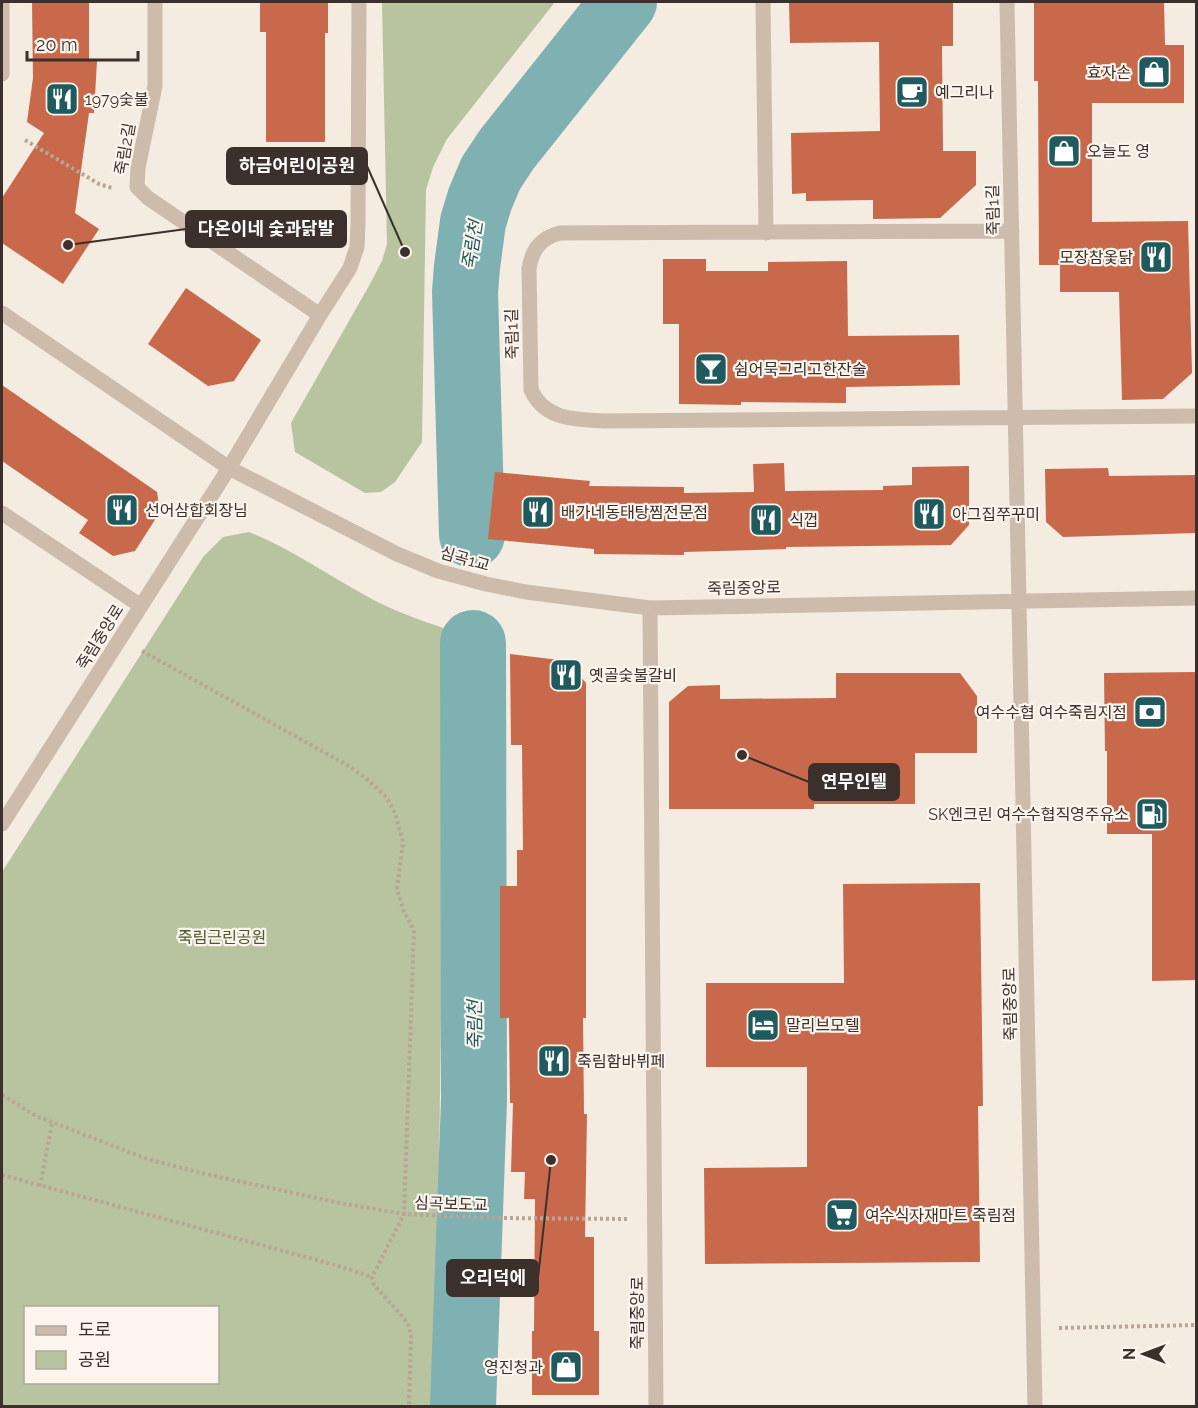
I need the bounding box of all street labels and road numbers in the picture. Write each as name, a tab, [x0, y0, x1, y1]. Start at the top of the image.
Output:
street label: 죽림2길	[111, 121, 139, 177]
street label: 죽림1길	[983, 184, 1003, 236]
street label: 죽림1길	[502, 308, 522, 360]
street label: 심곡1교	[438, 543, 492, 575]
street label: 죽림중앙로	[707, 578, 781, 598]
street label: 죽림중앙로	[72, 601, 128, 673]
street label: 죽림중앙로	[1000, 967, 1020, 1041]
street label: 심곡보도교	[414, 1193, 488, 1215]
street label: 죽림중앙로	[628, 1276, 647, 1350]

